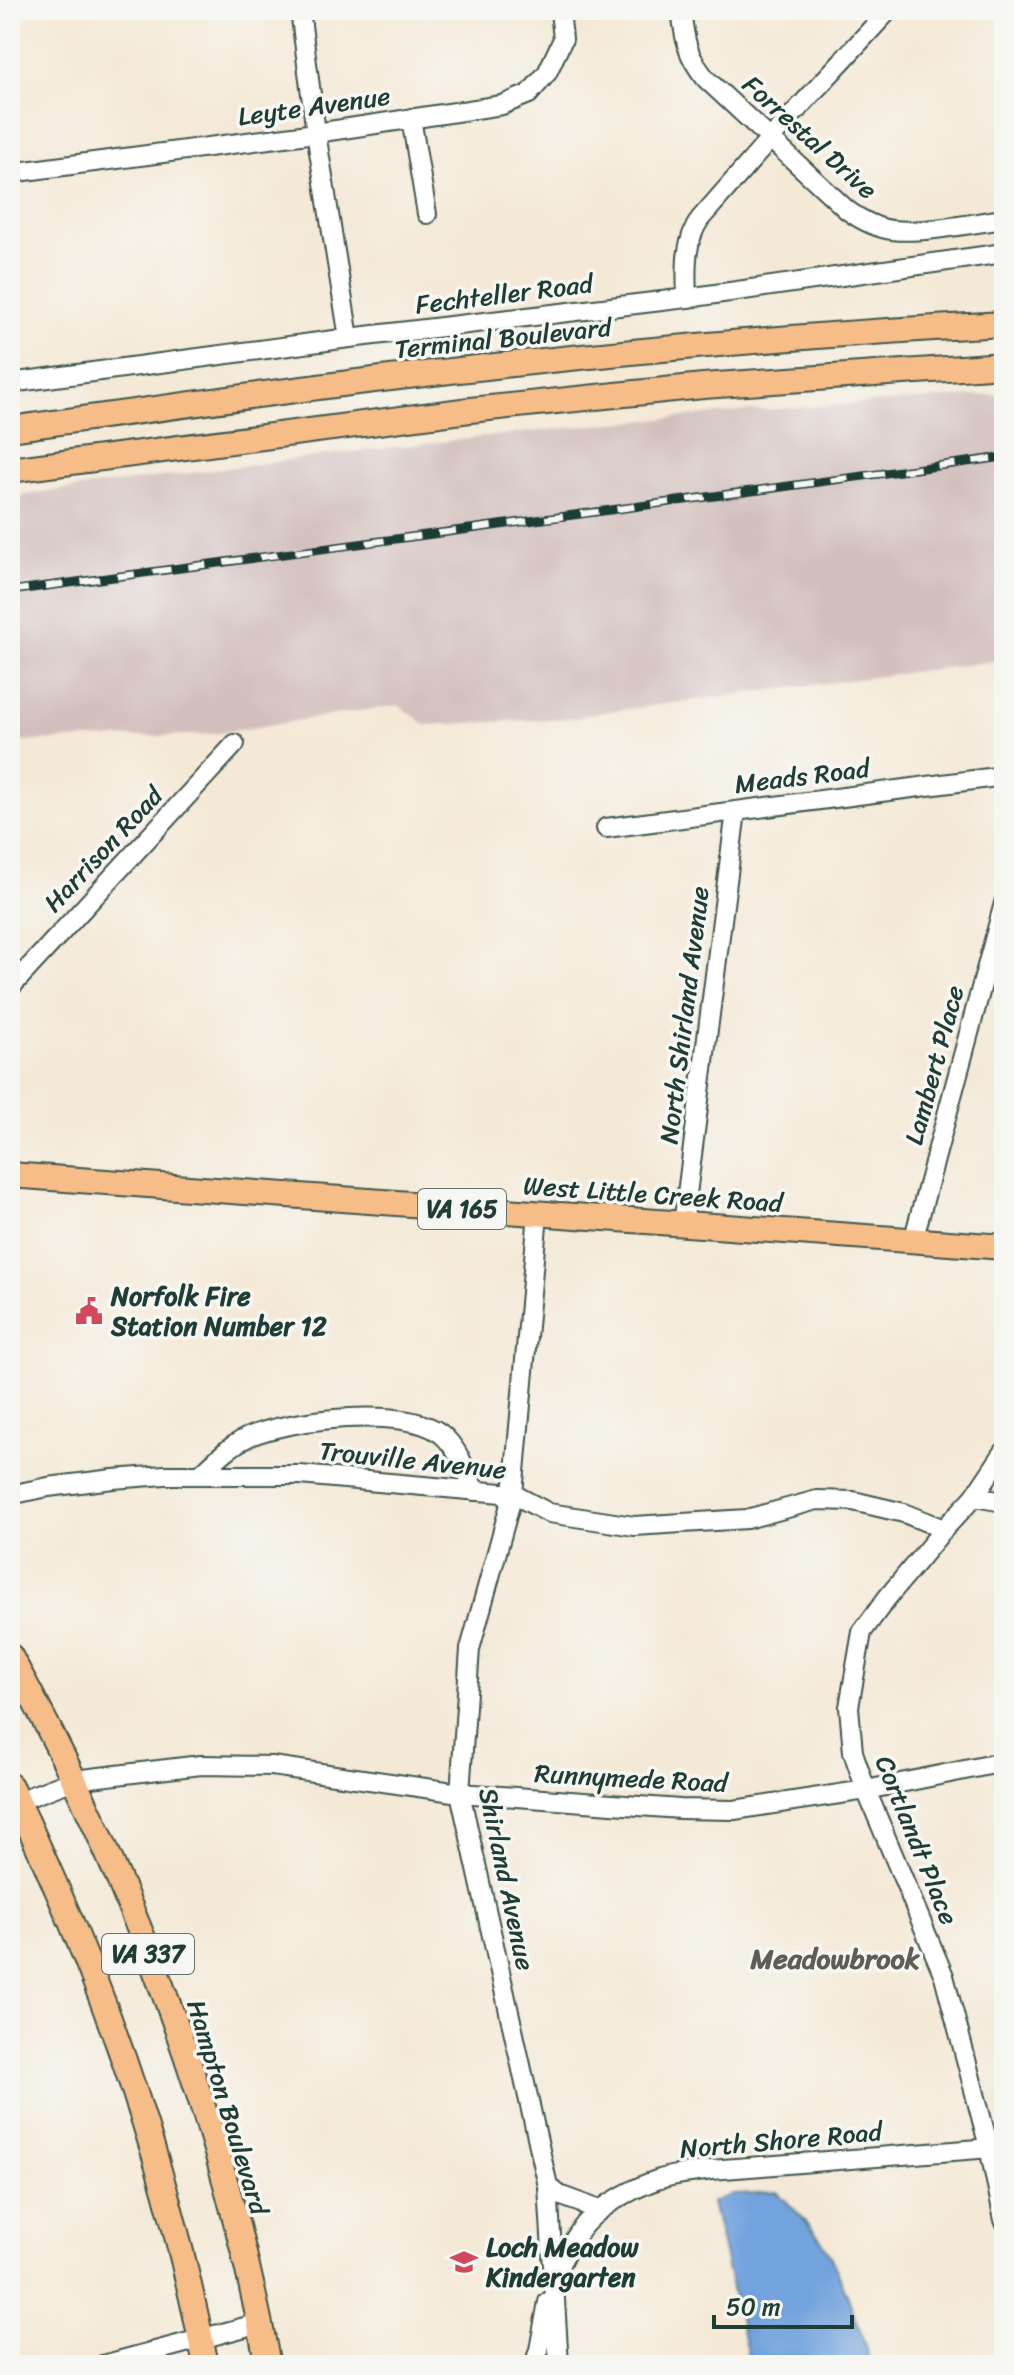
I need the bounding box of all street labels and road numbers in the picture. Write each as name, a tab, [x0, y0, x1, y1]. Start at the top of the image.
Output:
street label: Forrestal Drive	[731, 63, 889, 211]
street label: Leyte Avenue	[235, 73, 393, 139]
street label: Fechteller Road	[413, 260, 598, 328]
street label: Terminal Boulevard	[392, 304, 616, 372]
street label: Meads Road	[732, 745, 874, 807]
street label: Harrison Road	[32, 773, 176, 923]
street label: North Shirland Avenue	[645, 883, 723, 1147]
street label: Lambert Place	[891, 980, 977, 1150]
street label: West Little Creek Road	[522, 1162, 786, 1226]
road number: VA 165	[418, 1189, 506, 1229]
street label: Trouville Avenue	[317, 1427, 509, 1493]
street label: Cortlandt Place	[862, 1748, 972, 1932]
street label: Runnymede Road	[533, 1750, 731, 1806]
street label: Shirland Avenue	[465, 1783, 549, 1975]
road number: VA 337	[102, 1934, 194, 1974]
street label: Hampton Boulevard	[173, 1994, 283, 2223]
street label: North Shore Road	[678, 2108, 886, 2172]

